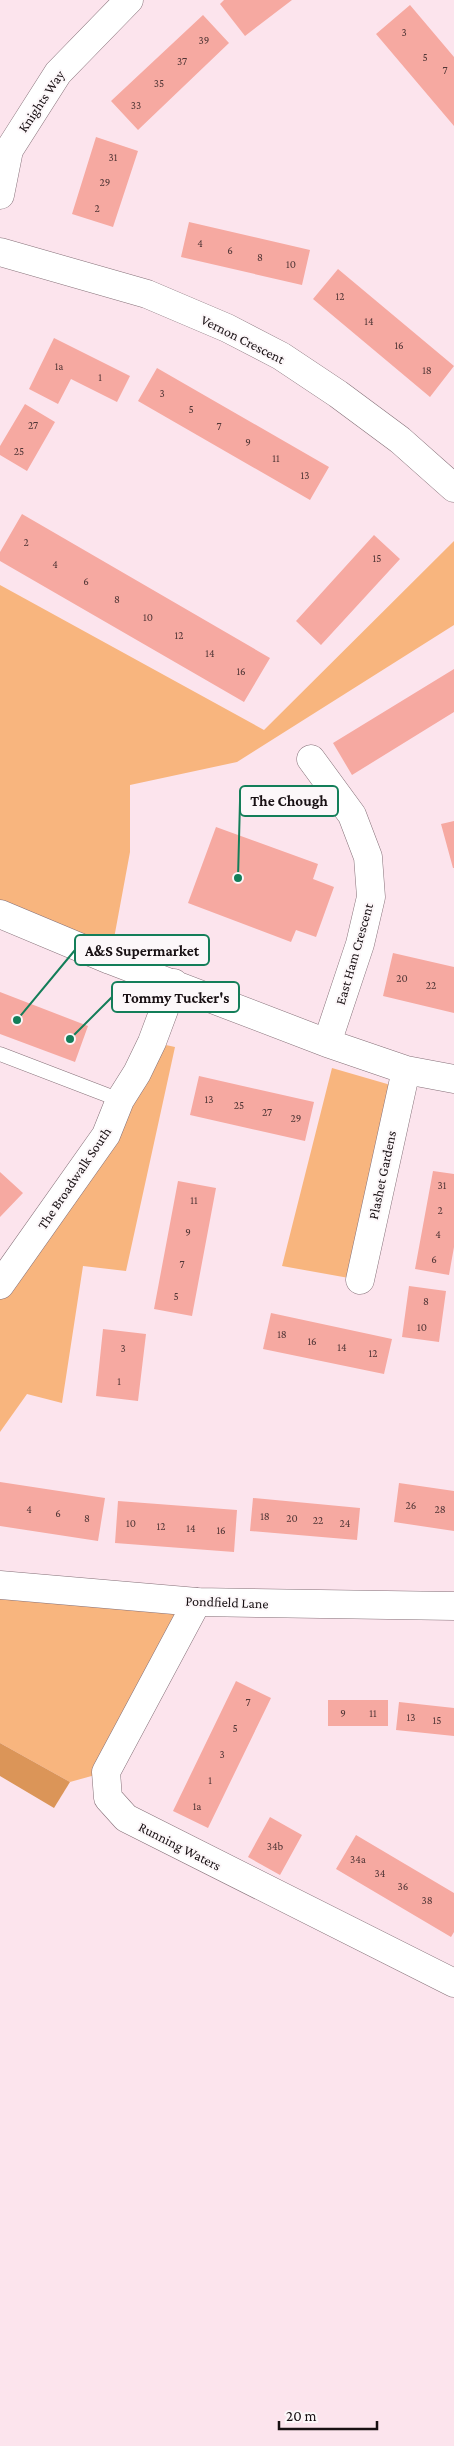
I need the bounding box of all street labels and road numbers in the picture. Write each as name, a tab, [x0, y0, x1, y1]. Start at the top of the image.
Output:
street label: Knights Way	[14, 67, 68, 135]
street label: Vernon Crescent	[198, 311, 288, 367]
street label: East Ham Crescent	[332, 901, 376, 1007]
street label: The Broadwalk South	[34, 1123, 114, 1232]
street label: Plashet Gardens	[365, 1129, 399, 1221]
street label: Pondfield Lane	[185, 1593, 269, 1611]
street label: Running Waters	[136, 1818, 224, 1874]

